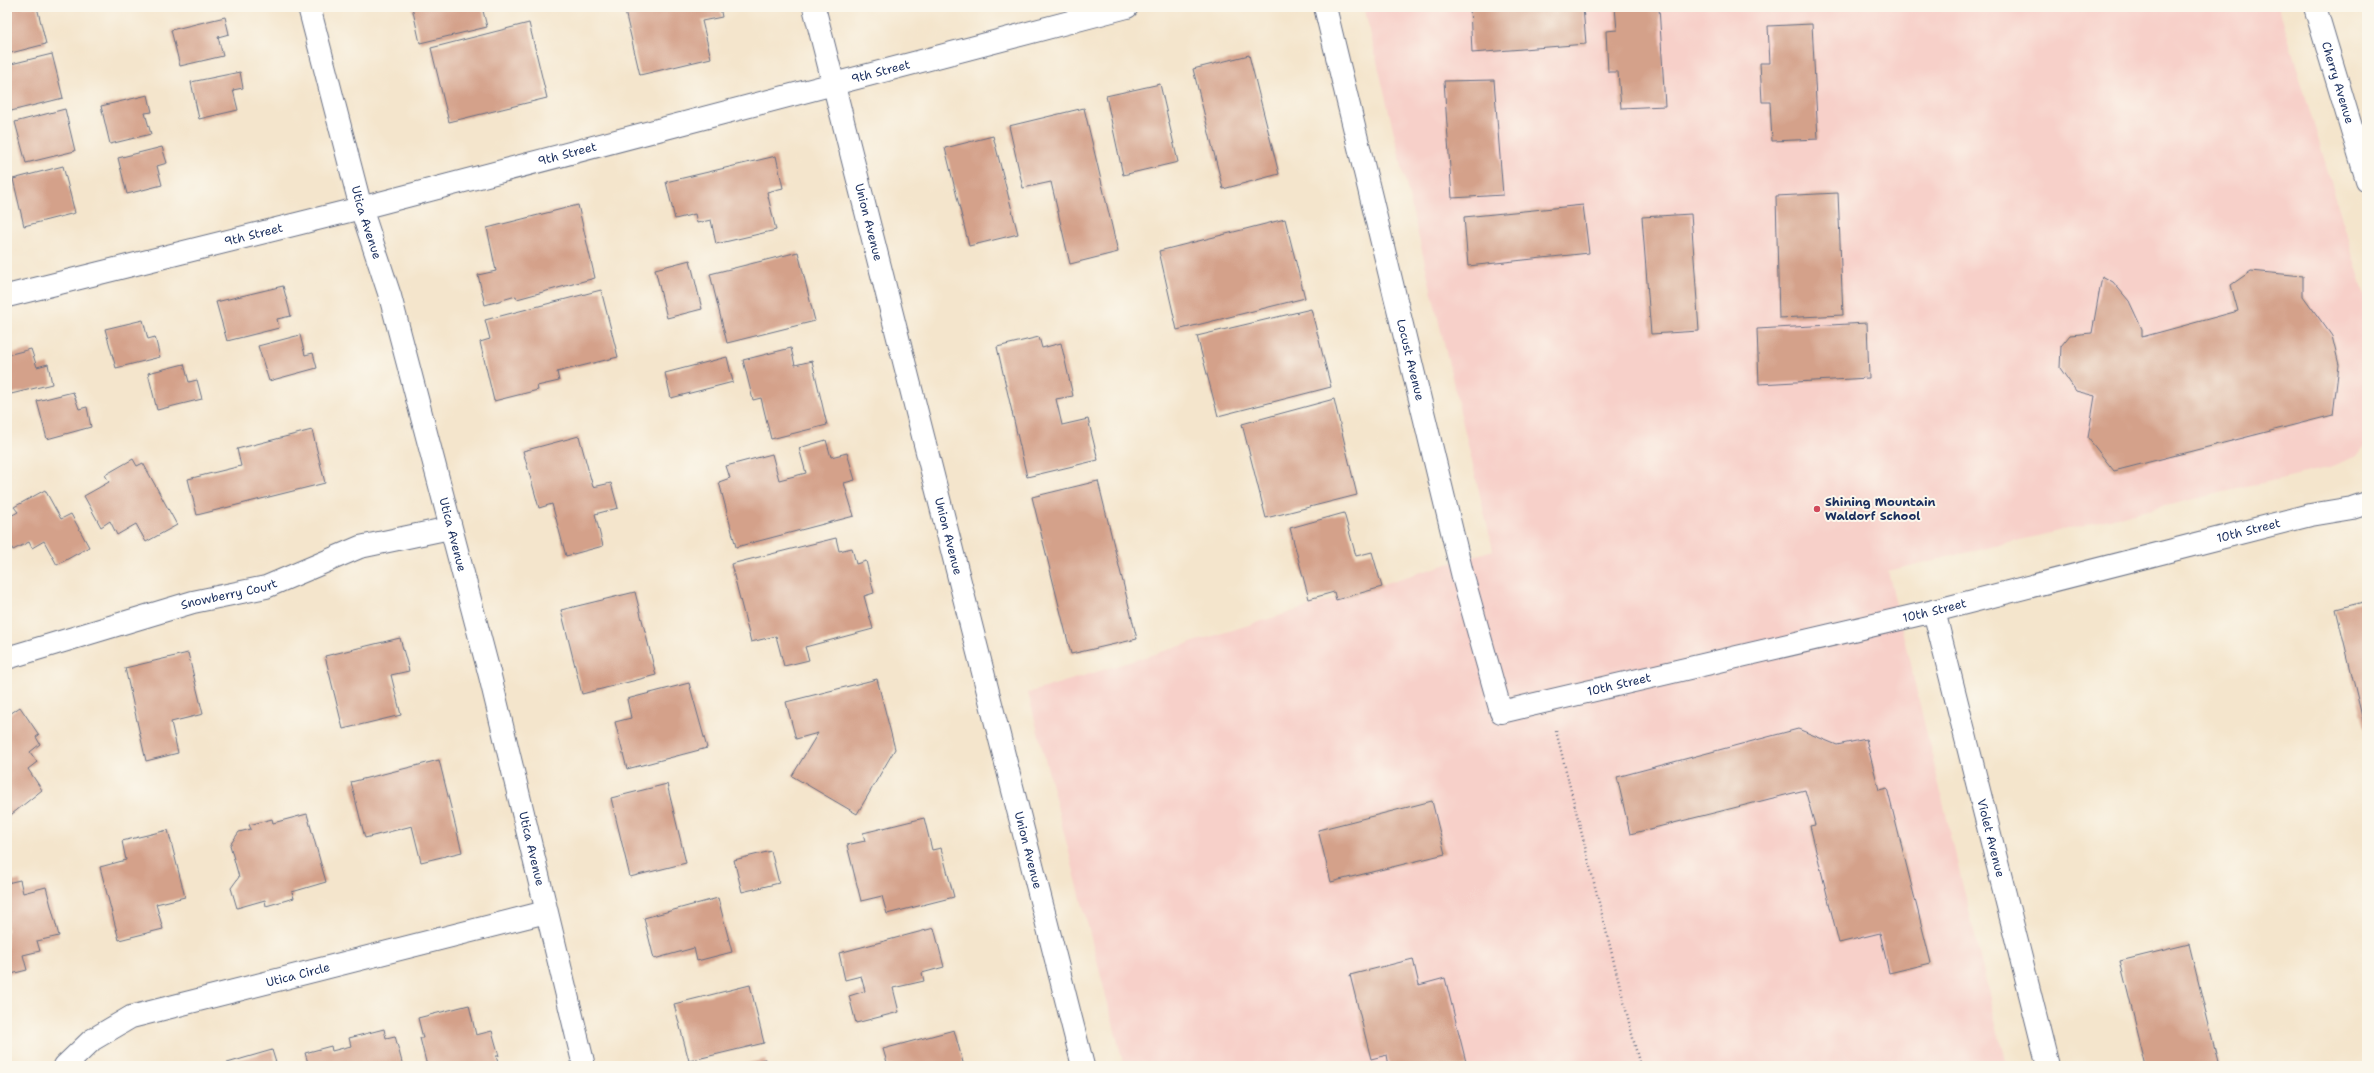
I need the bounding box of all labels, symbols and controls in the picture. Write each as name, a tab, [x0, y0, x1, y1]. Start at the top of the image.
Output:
street label: Cherry Avenue	[2318, 40, 2358, 126]
street label: 9th Street	[849, 56, 912, 87]
street label: 9th Street	[536, 138, 598, 169]
street label: Union Avenue	[851, 182, 886, 263]
street label: Utica Avenue	[348, 184, 385, 261]
street label: 9th Street	[222, 220, 285, 250]
street label: Locust Avenue	[1393, 317, 1428, 402]
place label: Shining Mountain Waldorf School	[1825, 494, 1936, 524]
street label: Utica Avenue	[435, 496, 470, 574]
street label: Union Avenue	[931, 496, 966, 577]
marker: Shining Mountain Waldorf School	[1812, 504, 1822, 514]
street label: 10th Street	[2215, 515, 2282, 546]
street label: Snowberry Court	[179, 575, 280, 613]
street label: 10th Street	[1901, 595, 1968, 626]
street label: 10th Street	[1586, 669, 1653, 700]
street label: Violet Avenue	[1973, 797, 2008, 879]
street label: Utica Avenue	[515, 810, 548, 888]
street label: Union Avenue	[1011, 810, 1046, 891]
street label: Utica Circle	[264, 959, 332, 991]

